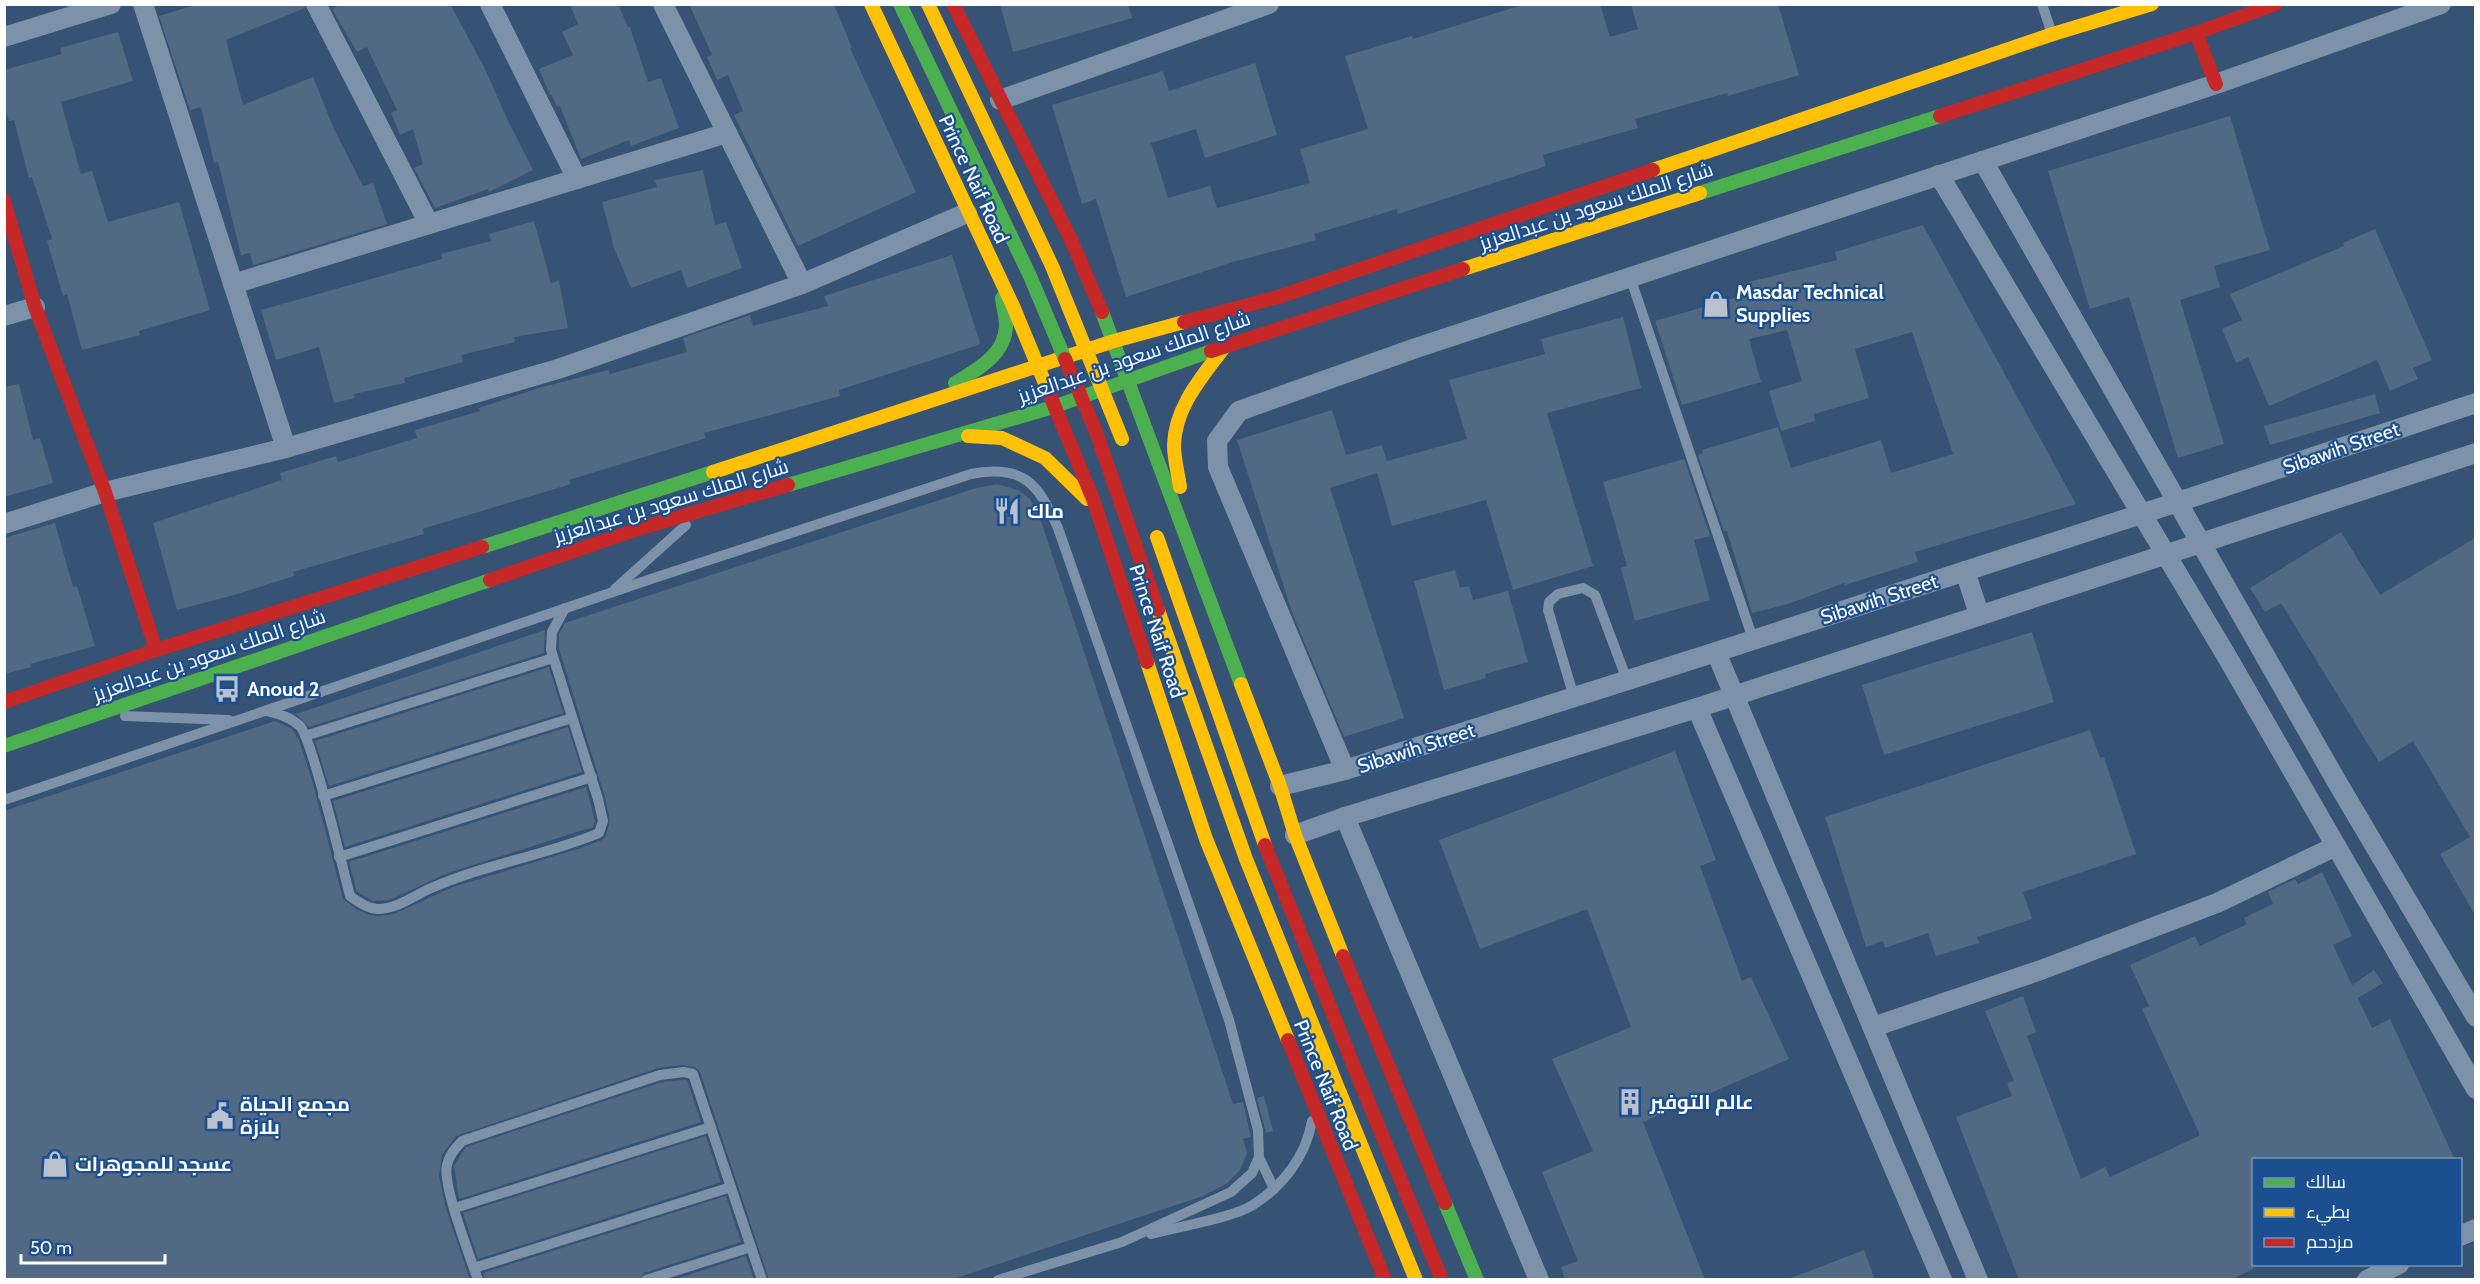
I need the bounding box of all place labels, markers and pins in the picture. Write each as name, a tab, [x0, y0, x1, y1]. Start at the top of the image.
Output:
place label: Masdar Technical Supplies	[1736, 280, 1884, 327]
shop icon: Masdar Technical Supplies	[1701, 289, 1731, 319]
restaurant icon: ماك	[992, 496, 1022, 526]
place label: ماك	[1027, 499, 1064, 523]
bus stop icon: Anoud 2	[212, 674, 242, 704]
place label: Anoud 2	[247, 677, 319, 701]
building icon: عالم التوفير	[1615, 1087, 1645, 1117]
place label: عالم التوفير	[1649, 1090, 1754, 1116]
place label: مجمع الحياة بلازة	[240, 1092, 350, 1139]
public building icon: مجمع الحياة بلازة	[205, 1101, 235, 1131]
shop icon: عسجد للمجوهرات	[40, 1149, 70, 1179]
place label: عسجد للمجوهرات	[75, 1152, 232, 1176]

